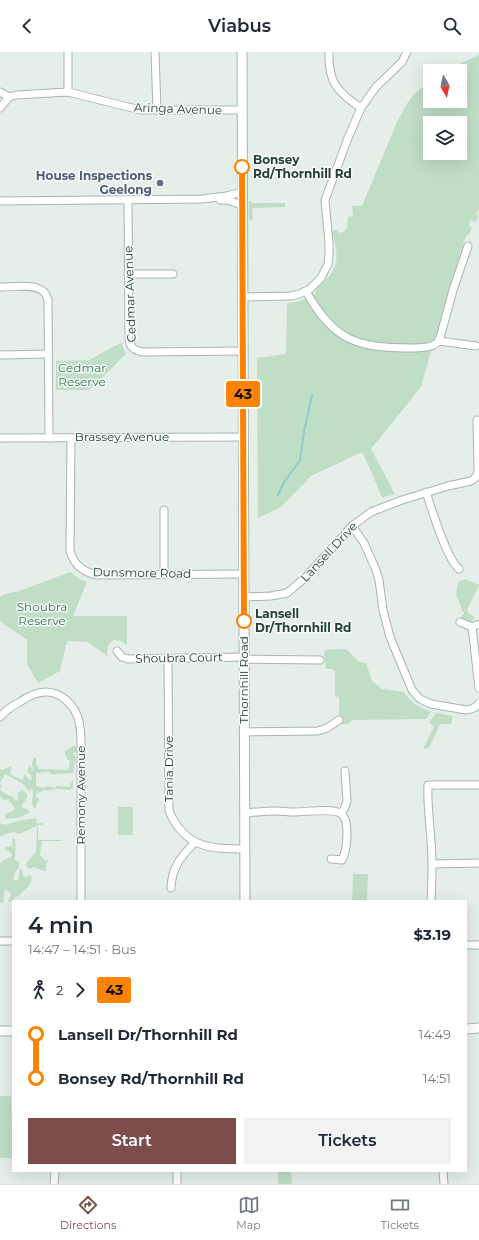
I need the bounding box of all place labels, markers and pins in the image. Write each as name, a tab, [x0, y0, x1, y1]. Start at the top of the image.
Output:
place label: Bonsey Rd/Thornhill Rd	[253, 152, 352, 181]
marker: Bonsey Rd/Thornhill Rd	[234, 159, 250, 175]
place label: House Inspections Geelong	[36, 168, 153, 197]
marker: House Inspections Geelong	[155, 178, 165, 188]
place label: Lansell Dr/Thornhill Rd	[255, 606, 351, 635]
marker: Lansell Dr/Thornhill Rd	[236, 613, 252, 629]

